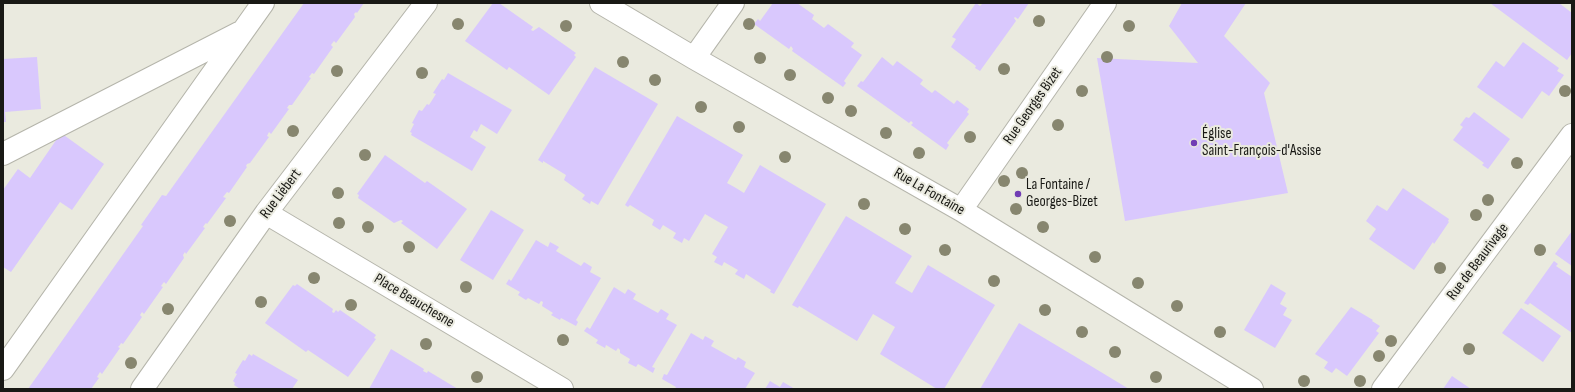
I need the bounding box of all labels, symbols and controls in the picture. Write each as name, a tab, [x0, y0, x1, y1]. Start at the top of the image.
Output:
street label: Rue Georges Bizet	[1000, 64, 1066, 148]
place label: Église Saint-François-d'Assise	[1202, 125, 1321, 160]
marker: Église Saint-François-d'Assise	[1189, 138, 1199, 148]
street label: Rue La Fontaine	[890, 164, 968, 220]
street label: Rue Liébert	[257, 166, 305, 222]
place label: La Fontaine / Georges-Bizet	[1026, 176, 1098, 211]
marker: La Fontaine / Georges-Bizet	[1013, 189, 1023, 199]
street label: Rue de Beaurivage	[1443, 220, 1513, 304]
street label: Place Beauchesne	[371, 270, 457, 332]

